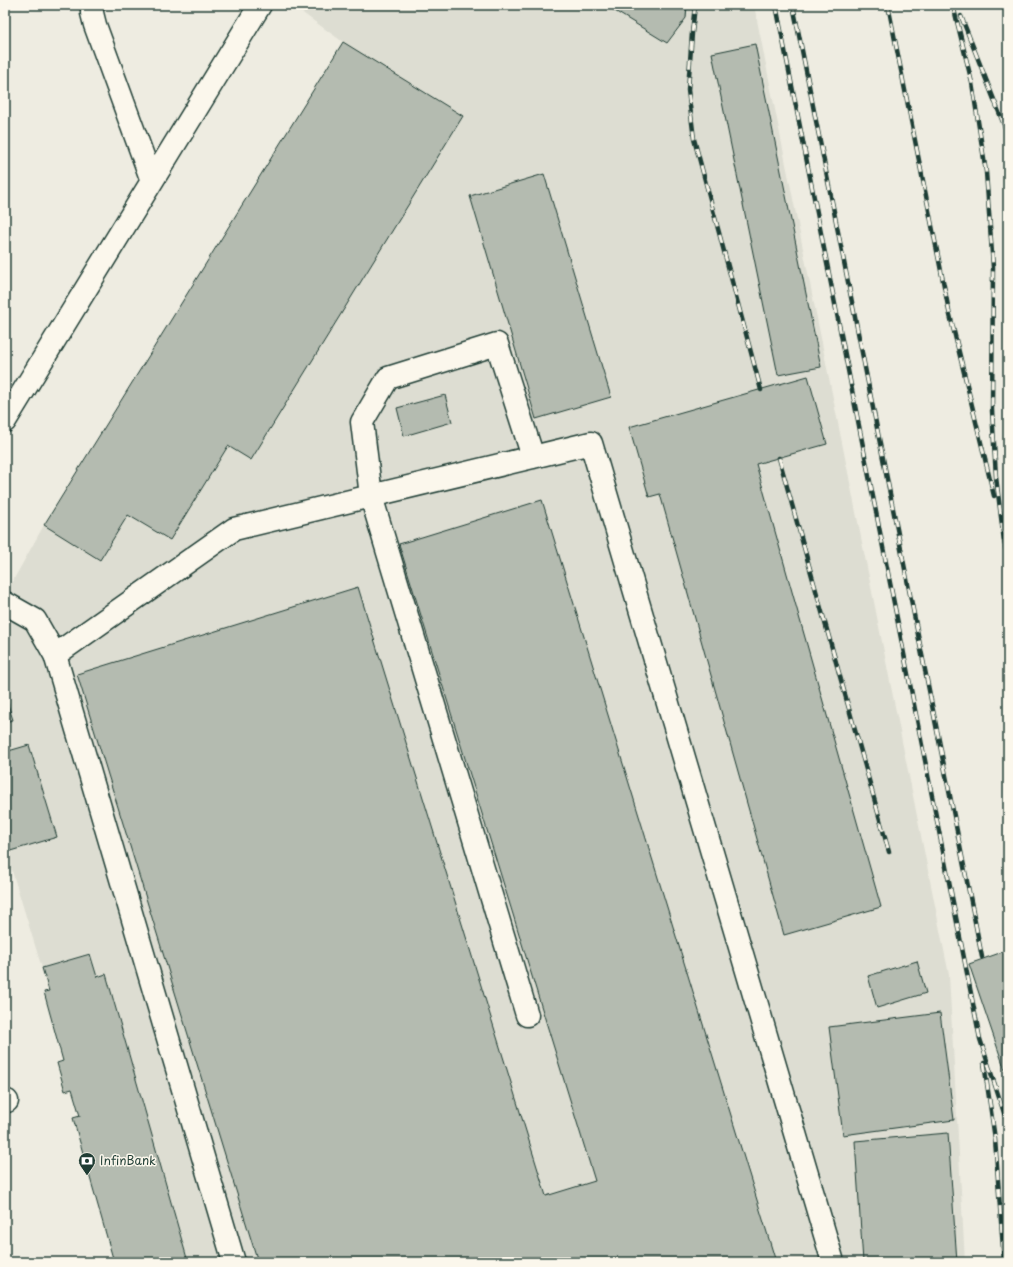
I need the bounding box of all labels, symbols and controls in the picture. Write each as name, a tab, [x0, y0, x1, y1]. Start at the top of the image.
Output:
bank icon: InfinBank	[77, 1151, 97, 1176]
place label: InfinBank	[100, 1151, 156, 1169]

